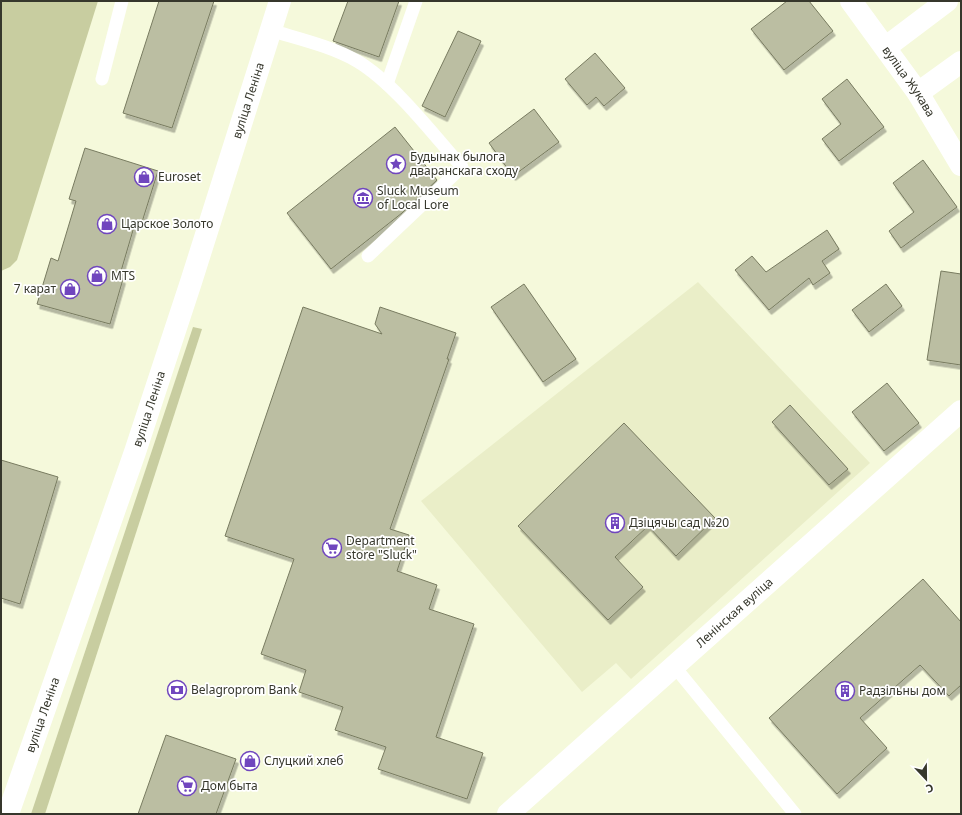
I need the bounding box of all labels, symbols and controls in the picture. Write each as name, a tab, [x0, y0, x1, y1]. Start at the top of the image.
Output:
street label: вуліца Жукава	[878, 42, 939, 120]
street label: вуліца Леніна	[228, 60, 268, 141]
place label: Будынак былога дваранскага сходу	[410, 148, 519, 179]
place icon: Будынак былога дваранскага сходу	[385, 153, 407, 175]
shop icon: Euroset	[133, 166, 155, 188]
place label: Euroset	[158, 168, 202, 185]
place label: Sluck Museum of Local Lore	[377, 182, 459, 213]
museum icon: Sluck Museum of Local Lore	[352, 187, 374, 209]
shop icon: Царское Золото	[96, 213, 118, 235]
place label: Царское Золото	[121, 215, 213, 232]
shop icon: MTS	[86, 265, 108, 287]
place label: MTS	[111, 267, 136, 284]
shop icon: 7 карат	[59, 278, 81, 300]
place label: 7 карат	[14, 280, 56, 297]
street label: вуліца Леніна	[128, 369, 169, 449]
building icon: Дзіцячы сад №20	[604, 512, 626, 534]
place label: Дзіцячы сад №20	[629, 514, 729, 531]
place label: Department store "Sluck"	[346, 532, 417, 563]
supermarket icon: Department store "Sluck"	[321, 537, 343, 559]
street label: Ленінская вуліца	[692, 573, 776, 651]
street label: вуліца Леніна	[21, 675, 63, 755]
bank icon: Belagroprom Bank	[166, 679, 188, 701]
building icon: Радзільны дом	[834, 680, 856, 702]
place label: Belagroprom Bank	[191, 681, 297, 698]
place label: Радзільны дом	[859, 682, 946, 699]
shop icon: Слуцкий хлеб	[239, 750, 261, 772]
place label: Слуцкий хлеб	[264, 752, 344, 769]
north arrow	[906, 759, 946, 799]
supermarket icon: Дом быта	[176, 775, 198, 797]
place label: Дом быта	[201, 777, 258, 794]
text: С	[924, 780, 936, 797]

